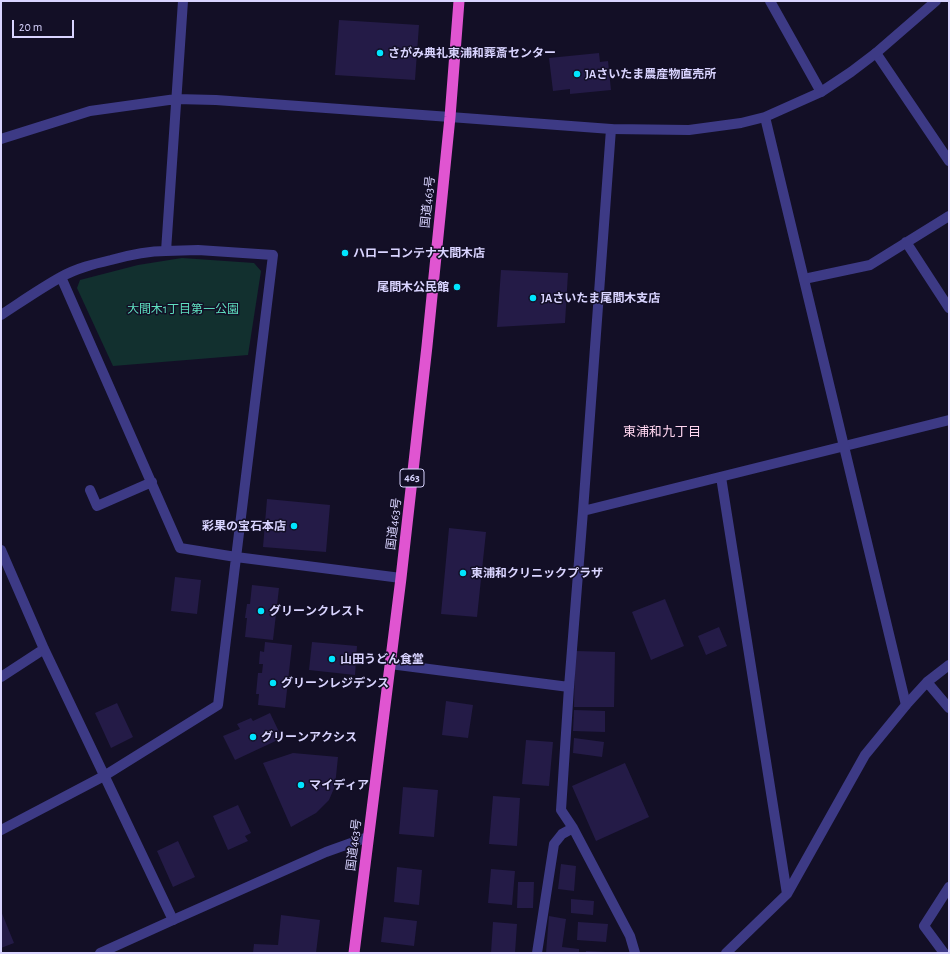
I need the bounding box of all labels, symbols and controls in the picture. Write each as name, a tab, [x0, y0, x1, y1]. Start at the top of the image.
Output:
scale bar	[14, 12, 76, 38]
text: 20 m	[19, 21, 42, 33]
place label: さがみ典礼東浦和葬斎センター	[388, 46, 556, 60]
marker: さがみ典礼東浦和葬斎センター	[375, 48, 385, 58]
place label: JAさいたま農産物直売所	[585, 67, 716, 81]
marker: JAさいたま農産物直売所	[572, 69, 582, 79]
street label: 国道463号	[418, 175, 438, 229]
place label: ハローコンテナ大間木店	[353, 246, 485, 260]
marker: ハローコンテナ大間木店	[340, 248, 350, 258]
place label: 尾間木公民館	[377, 280, 449, 294]
marker: 尾間木公民館	[452, 282, 462, 292]
place label: JAさいたま尾間木支店	[541, 291, 660, 305]
marker: JAさいたま尾間木支店	[528, 293, 538, 303]
park label: 大間木1丁目第一公園	[127, 302, 239, 316]
district label: 東浦和九丁目	[623, 424, 701, 440]
road number: 463	[400, 469, 424, 487]
street label: 国道463号	[384, 497, 404, 551]
place label: 彩果の宝石本店	[202, 519, 286, 533]
marker: 彩果の宝石本店	[289, 521, 299, 531]
place label: 東浦和クリニックプラザ	[471, 566, 603, 580]
marker: 東浦和クリニックプラザ	[458, 568, 468, 578]
place label: グリーンクレスト	[269, 604, 365, 618]
marker: グリーンクレスト	[256, 606, 266, 616]
place label: 山田うどん食堂	[340, 652, 424, 666]
marker: 山田うどん食堂	[327, 654, 337, 664]
place label: グリーンレジデンス	[281, 676, 389, 690]
marker: グリーンレジデンス	[268, 678, 278, 688]
place label: グリーンアクシス	[261, 730, 357, 744]
marker: グリーンアクシス	[248, 732, 258, 742]
place label: マイディア	[309, 778, 369, 792]
marker: マイディア	[296, 780, 306, 790]
street label: 国道463号	[344, 818, 364, 872]

